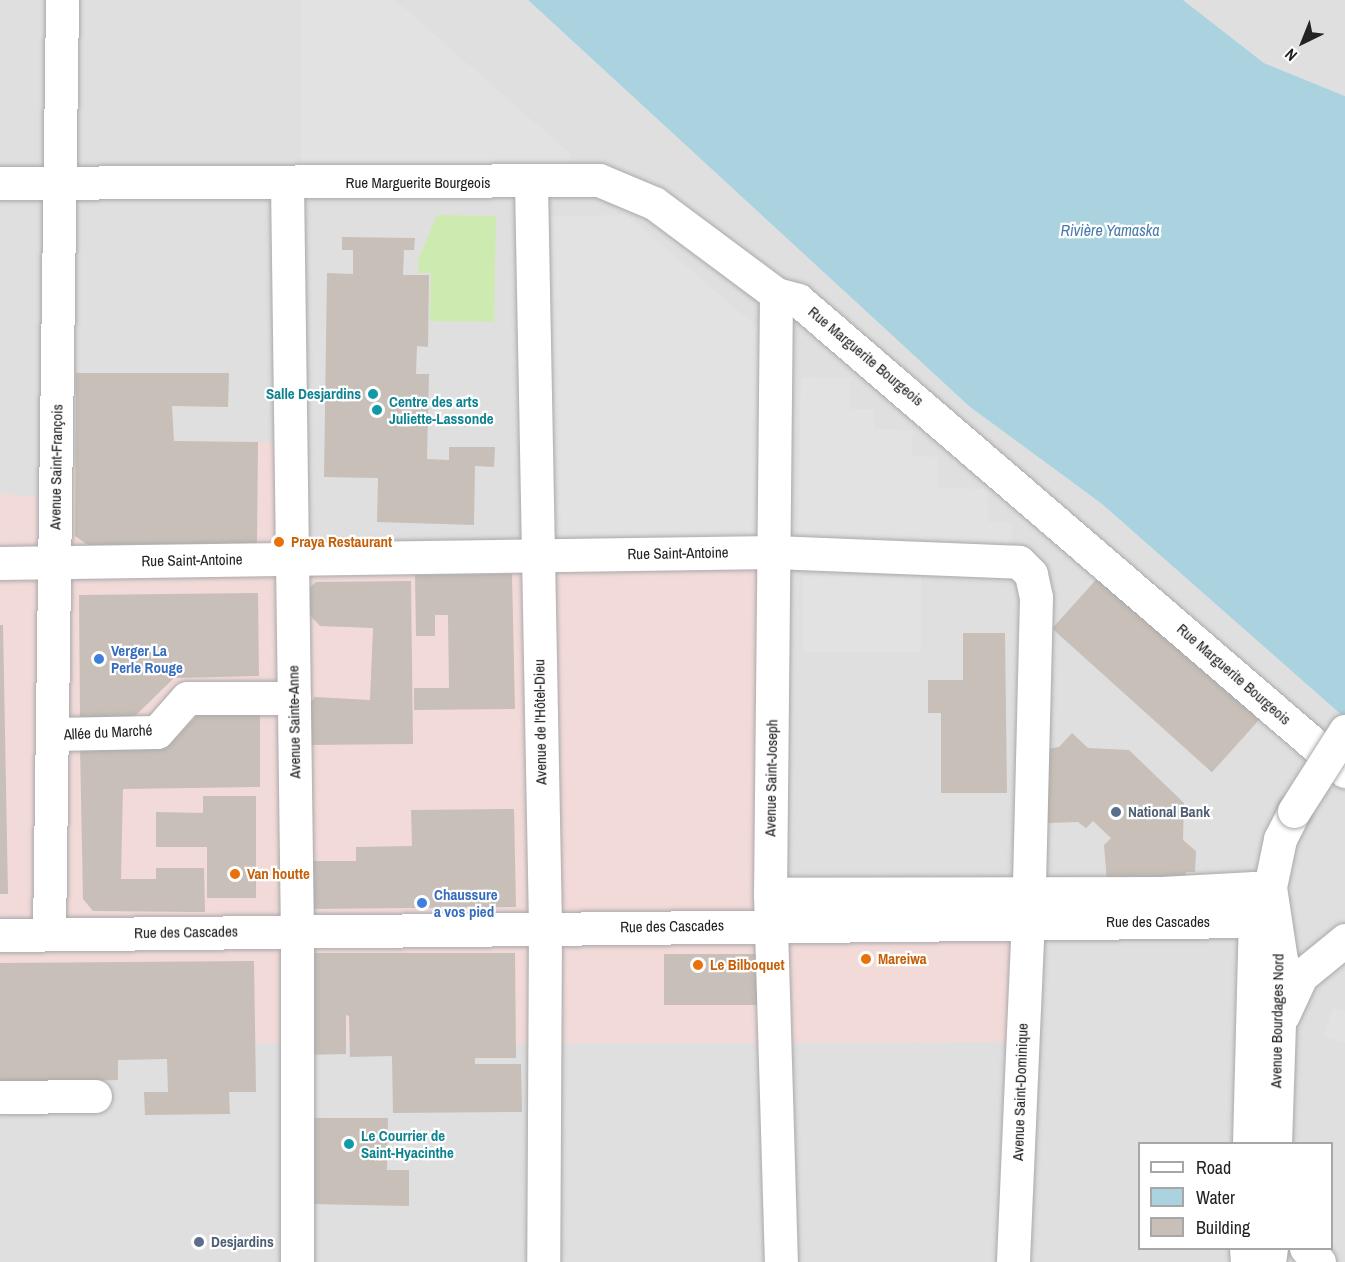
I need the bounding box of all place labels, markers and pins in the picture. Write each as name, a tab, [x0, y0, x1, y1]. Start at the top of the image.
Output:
place label: Salle Desjardins	[266, 385, 361, 403]
marker: Salle Desjardins	[366, 387, 380, 401]
place label: Centre des arts Juliette-Lassonde	[389, 392, 494, 427]
marker: Centre des arts Juliette-Lassonde	[370, 403, 384, 417]
place label: Praya Restaurant	[291, 533, 392, 551]
marker: Praya Restaurant	[272, 535, 286, 549]
place label: Verger La Perle Rouge	[111, 641, 183, 676]
marker: Verger La Perle Rouge	[92, 652, 106, 666]
place label: National Bank	[1128, 803, 1210, 821]
marker: National Bank	[1109, 805, 1123, 819]
place label: Van houtte	[247, 865, 310, 883]
marker: Van houtte	[228, 867, 242, 881]
place label: Chaussure a vos pied	[434, 885, 498, 920]
marker: Chaussure a vos pied	[415, 896, 429, 910]
place label: Mareiwa	[878, 950, 927, 968]
marker: Mareiwa	[859, 952, 873, 966]
place label: Le Bilboquet	[710, 956, 784, 974]
marker: Le Bilboquet	[691, 958, 705, 972]
place label: Le Courrier de Saint-Hyacinthe	[361, 1126, 454, 1161]
marker: Le Courrier de Saint-Hyacinthe	[342, 1137, 356, 1151]
place label: Desjardins	[211, 1233, 274, 1251]
marker: Desjardins	[192, 1235, 206, 1249]

